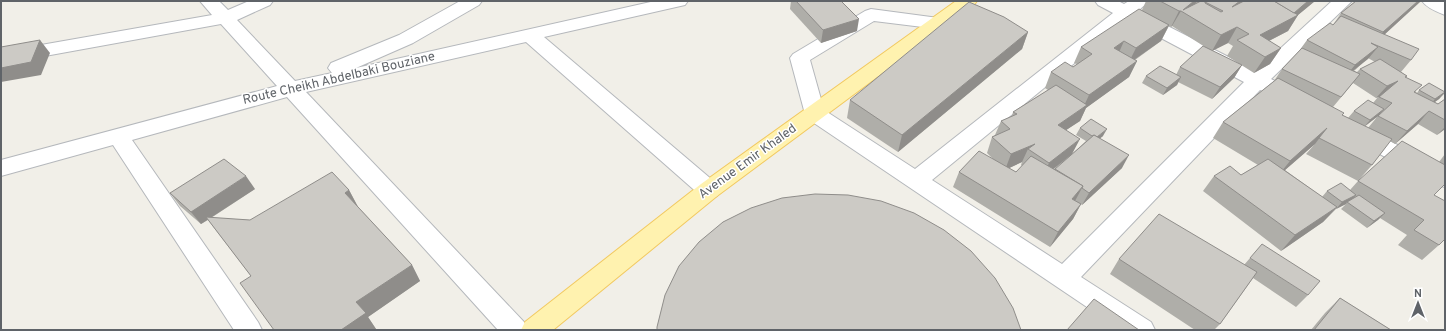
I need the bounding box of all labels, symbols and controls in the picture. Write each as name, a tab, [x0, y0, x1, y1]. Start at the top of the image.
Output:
street label: Route Cheikh Abdelbaki Bouziane	[241, 49, 437, 109]
street label: Avenue Emir Khaled	[696, 121, 800, 203]
north arrow	[1398, 283, 1438, 323]
text: N	[1414, 287, 1422, 301]

